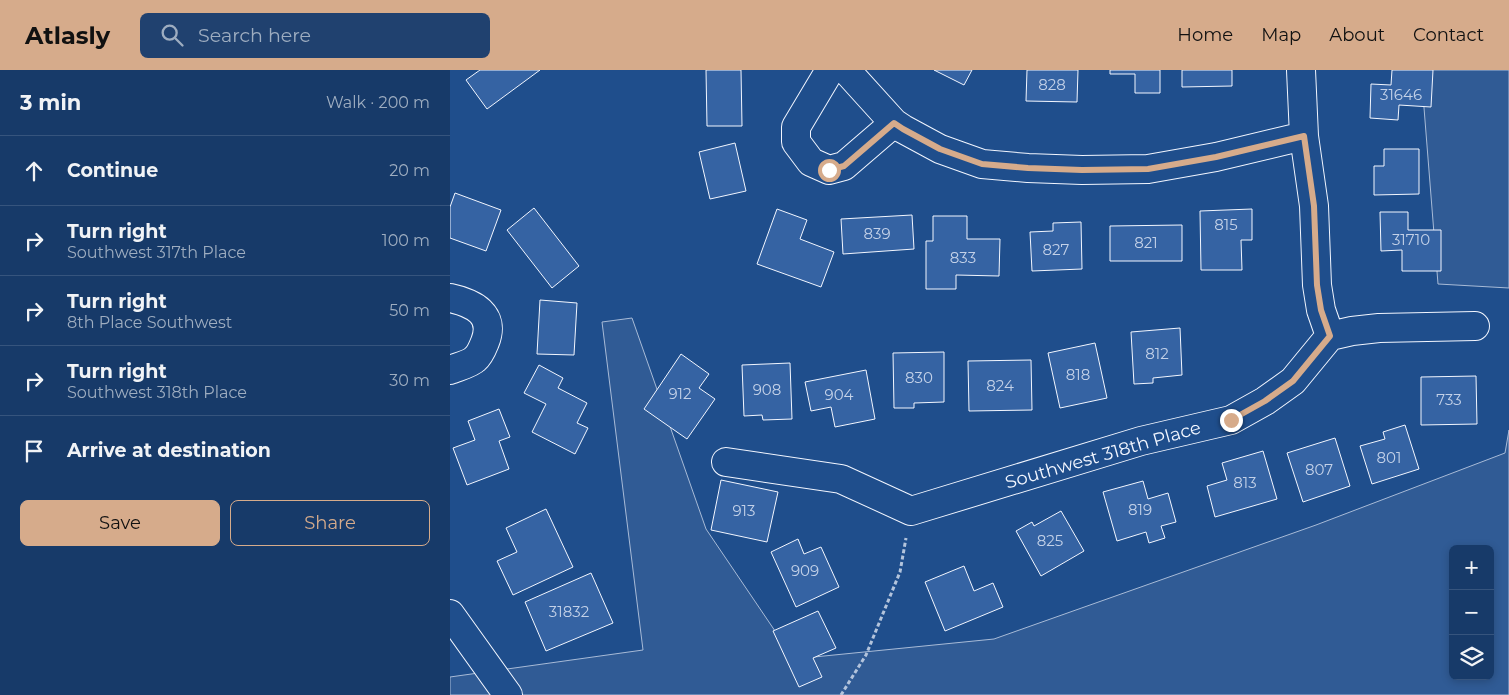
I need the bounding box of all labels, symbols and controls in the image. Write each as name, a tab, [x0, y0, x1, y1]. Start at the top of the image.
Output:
search box	[140, 13, 490, 58]
text: Atlasly	[25, 21, 110, 50]
icon: search	[158, 21, 186, 49]
text: Search here	[198, 24, 311, 47]
text: Home	[1177, 24, 1233, 46]
text: Map	[1261, 24, 1301, 46]
text: About	[1329, 24, 1385, 46]
text: Contact	[1413, 24, 1484, 46]
house number: 828	[1038, 75, 1066, 94]
house number: 31646	[1380, 85, 1422, 104]
text: 3 min	[20, 90, 81, 115]
text: Walk · 200 m	[326, 93, 430, 112]
icon: ahead	[20, 157, 48, 185]
text: Continue	[67, 159, 158, 182]
route start	[818, 159, 841, 182]
text: 20 m	[389, 161, 430, 180]
house number: 815	[1214, 215, 1238, 234]
text: Turn right	[67, 220, 167, 243]
house number: 839	[863, 224, 891, 243]
icon: right	[20, 227, 48, 255]
house number: 31710	[1392, 230, 1430, 249]
text: 100 m	[382, 231, 430, 250]
house number: 821	[1134, 233, 1158, 252]
house number: 827	[1043, 240, 1070, 259]
text: Southwest 317th Place	[67, 243, 246, 262]
house number: 833	[950, 248, 976, 267]
text: Turn right	[67, 290, 167, 313]
icon: right	[20, 297, 48, 325]
text: 50 m	[389, 301, 430, 320]
text: 8th Place Southwest	[67, 313, 232, 332]
house number: 812	[1145, 344, 1169, 363]
text: Turn right	[67, 360, 167, 383]
house number: 818	[1066, 365, 1090, 384]
icon: right	[20, 367, 48, 395]
house number: 830	[905, 368, 933, 387]
text: 30 m	[389, 371, 430, 390]
house number: 824	[986, 376, 1014, 395]
house number: 908	[753, 380, 781, 399]
text: Southwest 318th Place	[67, 383, 247, 402]
house number: 912	[668, 384, 692, 403]
house number: 904	[825, 385, 854, 404]
house number: 733	[1436, 390, 1462, 409]
route end	[1220, 409, 1243, 432]
street label: Southwest 318th Place	[1003, 416, 1203, 493]
icon: arrive	[20, 437, 48, 465]
text: Arrive at destination	[67, 439, 271, 462]
house number: 801	[1377, 448, 1401, 467]
house number: 807	[1305, 460, 1333, 479]
house number: 813	[1233, 473, 1257, 492]
button: Save	[20, 500, 220, 546]
button: Share	[230, 500, 430, 546]
house number: 819	[1128, 500, 1152, 519]
house number: 913	[732, 501, 756, 520]
house number: 825	[1037, 531, 1063, 550]
map controls	[1449, 545, 1494, 680]
button: +	[1449, 545, 1494, 590]
house number: 909	[791, 561, 819, 580]
button: −	[1449, 590, 1494, 635]
house number: 31832	[549, 602, 589, 621]
button: layers	[1449, 635, 1494, 680]

